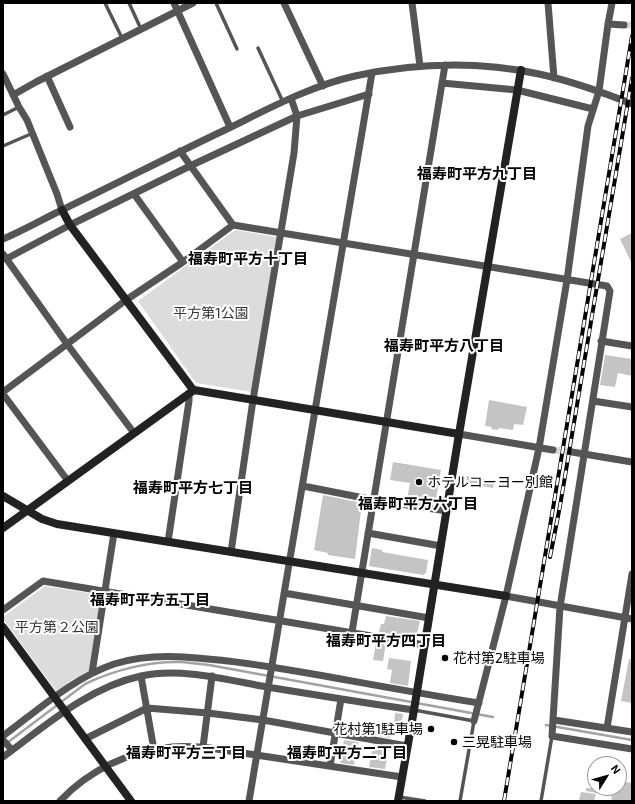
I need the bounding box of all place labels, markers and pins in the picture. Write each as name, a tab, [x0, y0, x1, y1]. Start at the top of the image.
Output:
place label: ホテルコーヨー別館	[427, 474, 553, 490]
marker: ホテルコーヨー別館	[414, 477, 424, 487]
place label: 花村第2駐車場	[453, 650, 545, 666]
marker: 花村第2駐車場	[440, 653, 450, 663]
place label: 花村第1駐車場	[333, 721, 423, 737]
marker: 花村第1駐車場	[426, 724, 436, 734]
place label: 三晃駐車場	[462, 734, 532, 750]
marker: 三晃駐車場	[449, 737, 459, 747]

